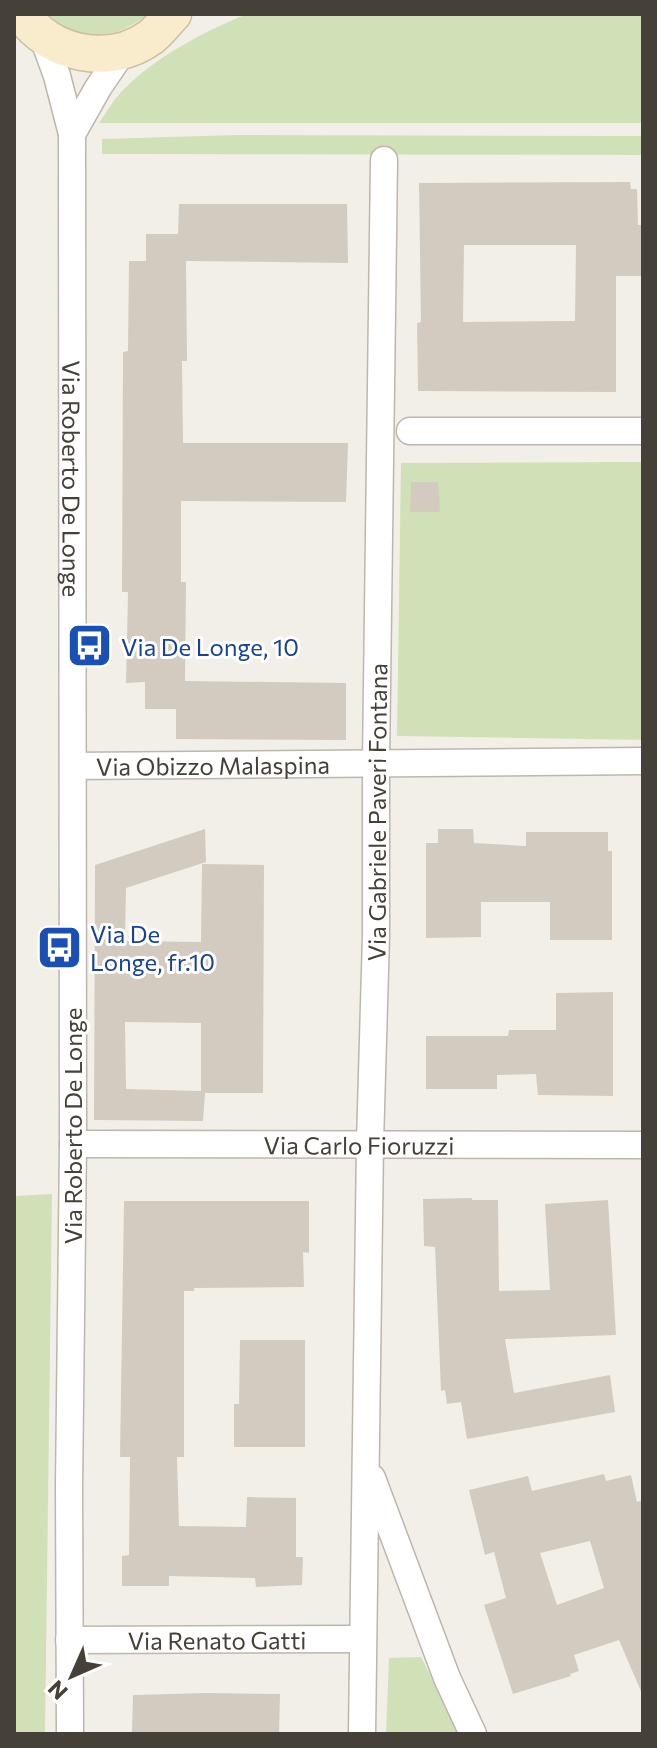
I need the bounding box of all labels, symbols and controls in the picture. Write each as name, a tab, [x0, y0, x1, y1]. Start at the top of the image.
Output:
street label: Via Roberto De Longe	[58, 360, 87, 597]
bus stop icon: Via De Longe, 10	[66, 622, 114, 670]
place label: Via De Longe, 10	[121, 632, 299, 661]
street label: Via Gabriele Paveri Fontana	[361, 663, 392, 962]
street label: Via Obizzo Malaspina	[96, 749, 330, 780]
place label: Via De Longe, fr.10	[90, 919, 215, 976]
bus stop icon: Via De Longe, fr.10	[35, 923, 83, 971]
street label: Via Roberto De Longe	[58, 1008, 87, 1244]
street label: Via Carlo Fioruzzi	[264, 1130, 454, 1159]
street label: Via Renato Gatti	[128, 1625, 306, 1654]
north arrow	[32, 1636, 112, 1716]
text: N	[42, 1675, 73, 1706]

